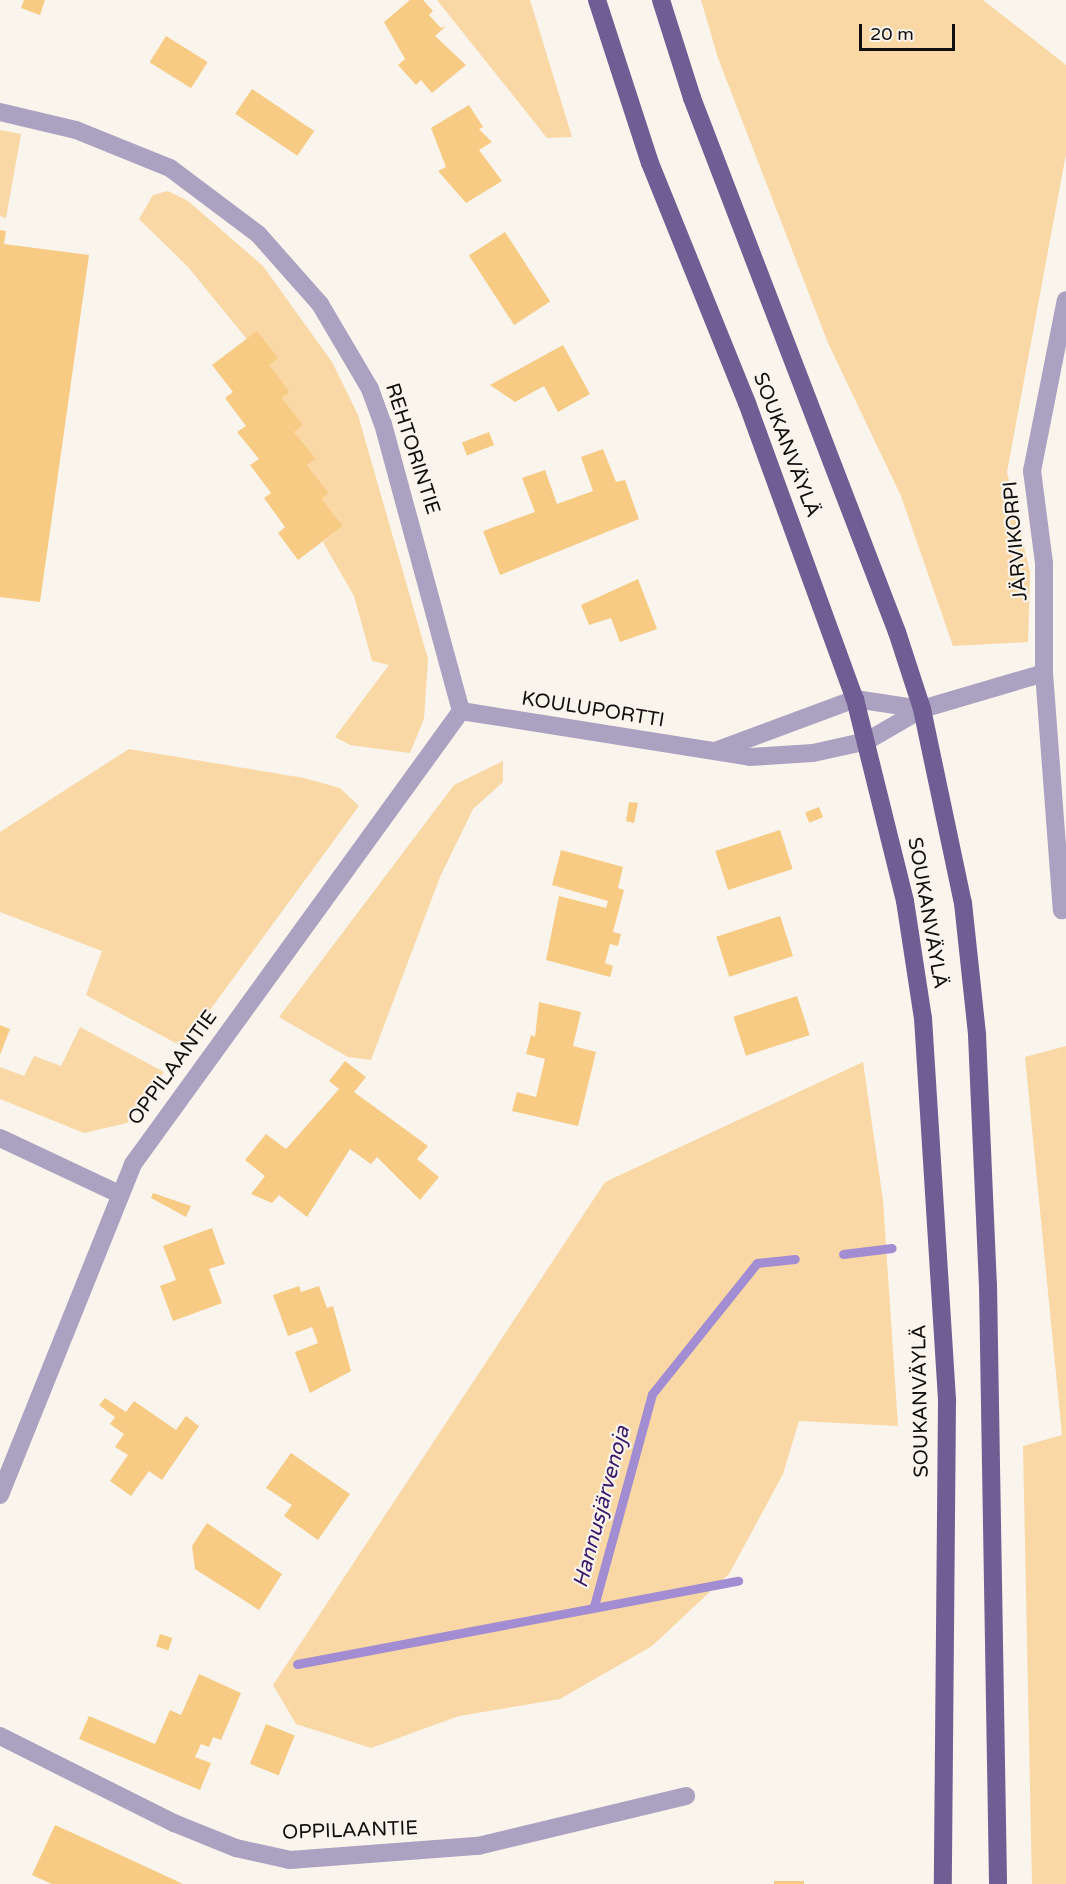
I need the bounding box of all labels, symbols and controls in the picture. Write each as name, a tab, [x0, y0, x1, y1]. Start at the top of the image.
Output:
scale bar	[862, 12, 958, 50]
text: 20 m	[870, 23, 914, 45]
street label: SOUKANVÄYLÄ	[747, 369, 825, 521]
street label: REHTORINTIE	[379, 380, 445, 518]
street label: JÄRVIKORPI	[999, 480, 1033, 602]
street label: KOULUPORTTI	[520, 687, 666, 733]
street label: SOUKANVÄYLÄ	[902, 835, 952, 991]
street label: OPPILAANTIE	[123, 1006, 223, 1130]
street label: SOUKANVÄYLÄ	[908, 1324, 934, 1478]
water label: Hannusjärvenoja	[568, 1423, 636, 1591]
street label: OPPILAANTIE	[282, 1817, 418, 1845]

